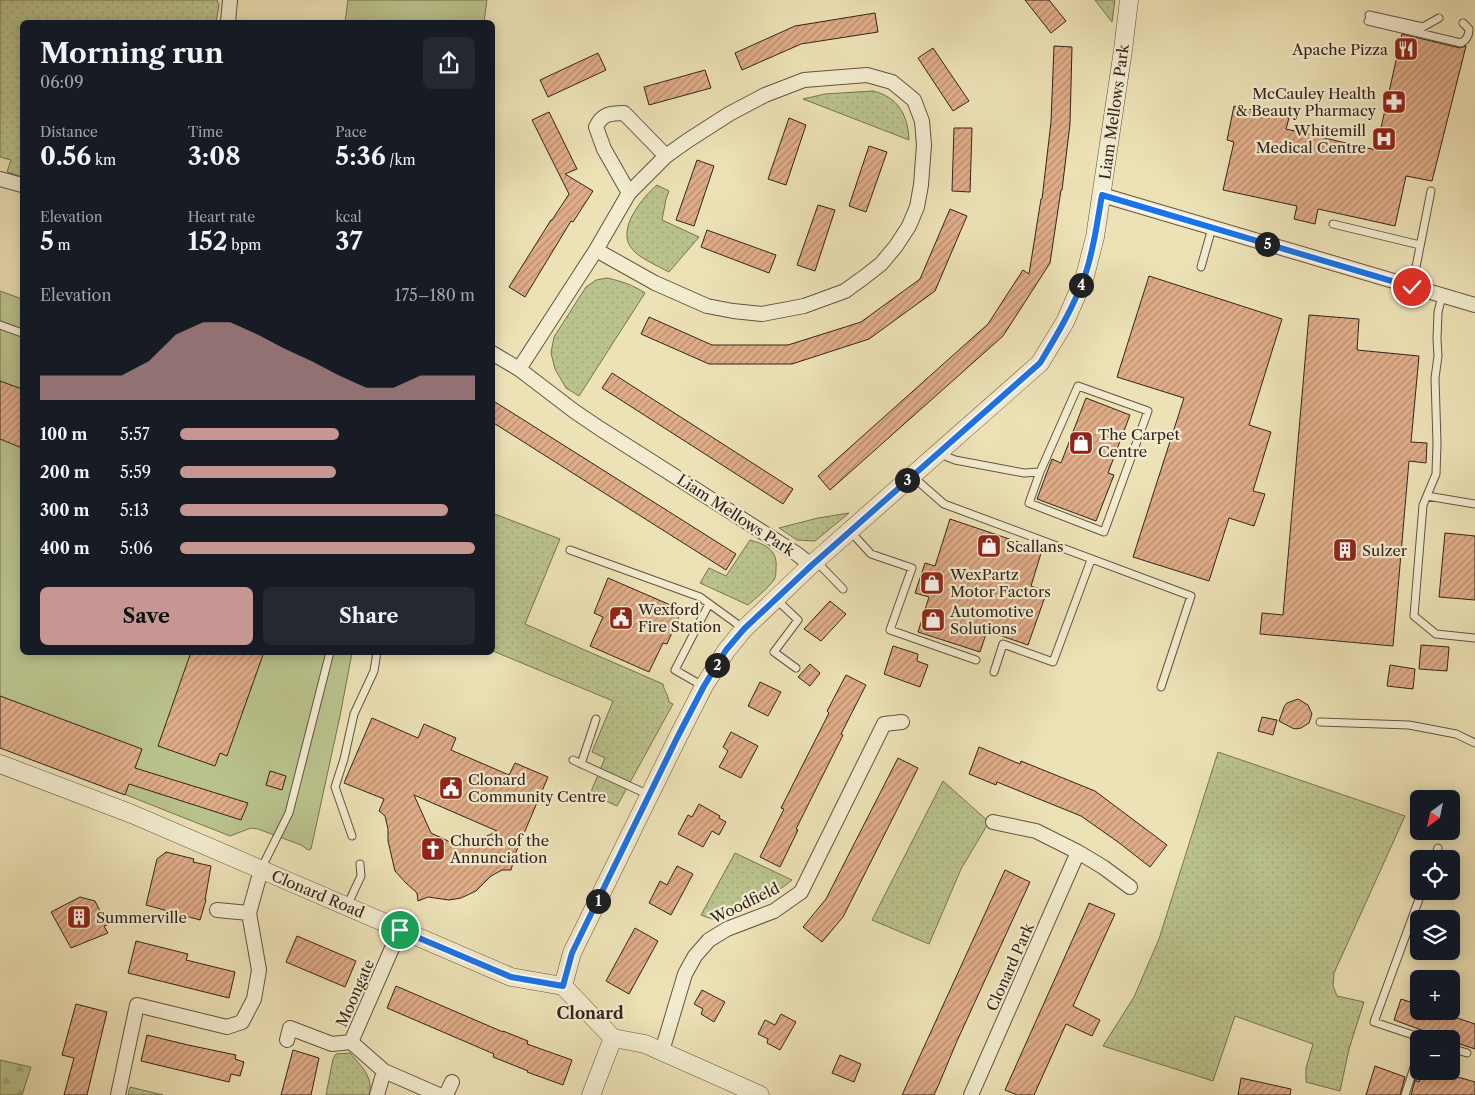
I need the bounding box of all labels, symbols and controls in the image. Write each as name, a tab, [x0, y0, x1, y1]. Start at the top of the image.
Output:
text: Morning run	[40, 36, 224, 70]
restaurant icon: Apache Pizza	[1393, 36, 1419, 62]
button: share	[423, 37, 475, 89]
place label: Apache Pizza	[1291, 40, 1388, 59]
street label: Liam Mellows Park	[1095, 42, 1133, 181]
text: 06:09	[40, 72, 84, 92]
place label: McCauley Health & Beauty Pharmacy	[1235, 84, 1377, 120]
pharmacy icon: McCauley Health & Beauty Pharmacy	[1381, 89, 1407, 115]
place label: Whitemill Medical Centre	[1256, 121, 1367, 157]
text: Distance	[40, 123, 98, 141]
text: Time	[188, 123, 223, 141]
text: Pace	[335, 123, 367, 141]
hospital icon: Whitemill Medical Centre	[1371, 126, 1397, 152]
text: 0.56	[40, 141, 91, 172]
text: 3:08	[188, 141, 241, 172]
text: 5:36	[335, 141, 386, 172]
text: km	[91, 151, 116, 169]
text: /km	[386, 151, 416, 169]
text: Elevation	[40, 208, 103, 226]
text: Heart rate	[188, 208, 255, 226]
text: kcal	[335, 208, 362, 226]
text: 5	[40, 226, 54, 257]
text: 152	[188, 226, 227, 257]
text: 37	[335, 226, 363, 257]
pin: 5	[1254, 232, 1280, 256]
text: 5	[1264, 235, 1271, 253]
text: m	[54, 236, 71, 254]
text: bpm	[227, 236, 261, 254]
pin	[1391, 266, 1433, 308]
pin: 4	[1068, 272, 1094, 298]
icon: check	[1398, 273, 1426, 301]
text: 4	[1077, 276, 1086, 294]
text: Elevation	[40, 285, 111, 305]
text: 175–180 m	[394, 285, 475, 305]
text: 100 m	[40, 424, 87, 444]
text: 5:57	[120, 424, 150, 444]
place label: The Carpet Centre	[1098, 425, 1180, 461]
shop icon: The Carpet Centre	[1068, 430, 1094, 456]
text: 200 m	[40, 462, 90, 482]
text: 5:59	[120, 462, 151, 482]
pin: 3	[894, 468, 920, 492]
street label: Liam Mellows Park	[674, 470, 799, 561]
text: 3	[904, 471, 911, 489]
text: 300 m	[40, 500, 89, 520]
text: 5:13	[120, 500, 149, 520]
shop icon: Scallans	[976, 533, 1002, 559]
place label: Scallans	[1006, 537, 1064, 556]
building icon: Sulzer	[1332, 537, 1358, 563]
text: 400 m	[40, 538, 90, 558]
text: 5:06	[120, 538, 153, 558]
place label: Sulzer	[1362, 541, 1408, 560]
place label: WexPartz Motor Factors	[949, 565, 1051, 601]
shop icon: WexPartz Motor Factors	[919, 570, 945, 596]
button: Save	[40, 587, 253, 645]
button: Share	[263, 587, 475, 645]
place label: Wexford Fire Station	[637, 600, 722, 636]
place label: Automotive Solutions	[949, 602, 1034, 638]
public building icon: Wexford Fire Station	[608, 605, 634, 631]
shop icon: Automotive Solutions	[920, 607, 946, 633]
pin: 2	[704, 652, 730, 678]
text: 2	[713, 656, 722, 674]
place label: Clonard Community Centre	[468, 770, 606, 806]
public building icon: Clonard Community Centre	[438, 775, 464, 801]
north arrow	[1410, 790, 1460, 840]
map controls	[1410, 790, 1460, 1080]
place label: Church of the Annunciation	[449, 831, 549, 867]
church icon: Church of the Annunciation	[420, 836, 446, 862]
button: locate	[1410, 850, 1460, 900]
street label: Clonard Road	[269, 866, 367, 922]
street label: Woodfield	[707, 878, 782, 928]
pin: 1	[586, 888, 610, 914]
text: 1	[595, 892, 602, 910]
building icon: Summerville	[66, 904, 92, 930]
place label: Summerville	[96, 908, 187, 927]
pin	[379, 909, 421, 951]
button: layers	[1410, 910, 1460, 960]
icon: arrive	[386, 916, 414, 944]
street label: Clonard Park	[982, 919, 1038, 1014]
street label: Moongate	[332, 956, 378, 1030]
button: +	[1410, 970, 1460, 1020]
district label: Clonard	[556, 1003, 624, 1023]
button: −	[1410, 1030, 1460, 1080]

